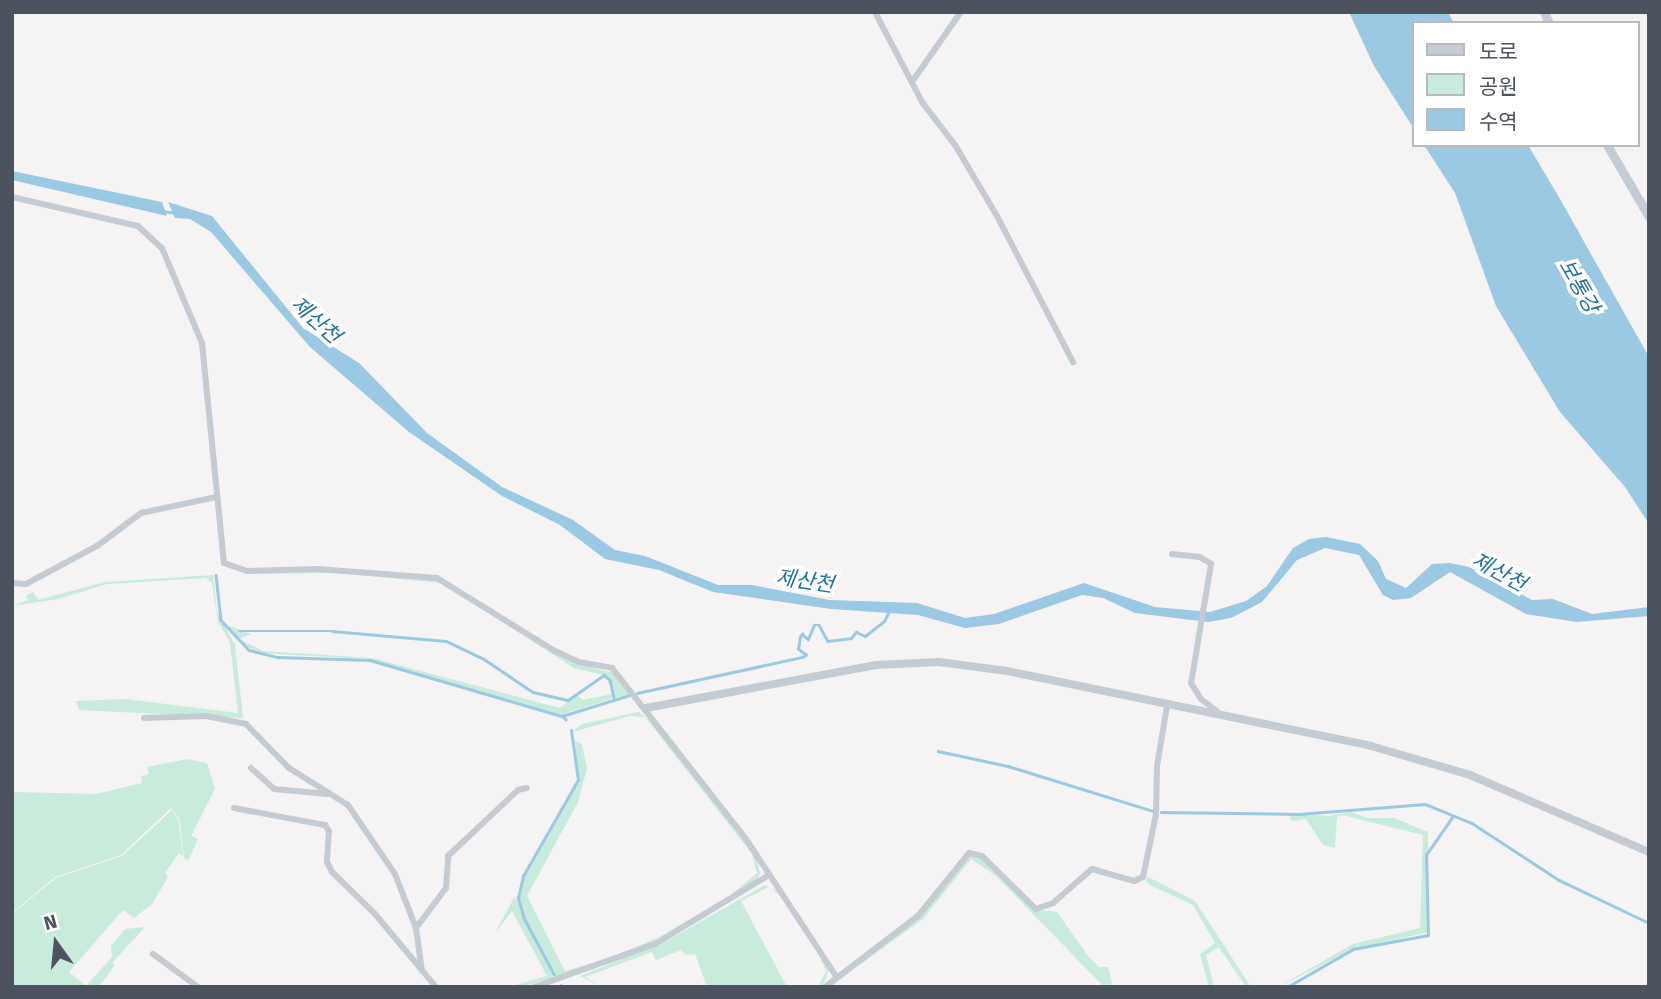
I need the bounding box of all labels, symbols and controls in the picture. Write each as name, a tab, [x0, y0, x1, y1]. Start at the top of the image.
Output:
legend	[1412, 21, 1640, 147]
text: 도로	[1479, 39, 1518, 65]
text: 공원	[1479, 74, 1518, 100]
text: 수역	[1479, 109, 1518, 135]
water label: 보통강	[1554, 255, 1604, 317]
water label: 제산천	[286, 291, 346, 349]
water label: 제산천	[1467, 547, 1531, 597]
water label: 제산천	[775, 564, 835, 598]
north arrow	[21, 908, 91, 978]
text: N	[41, 909, 59, 935]

